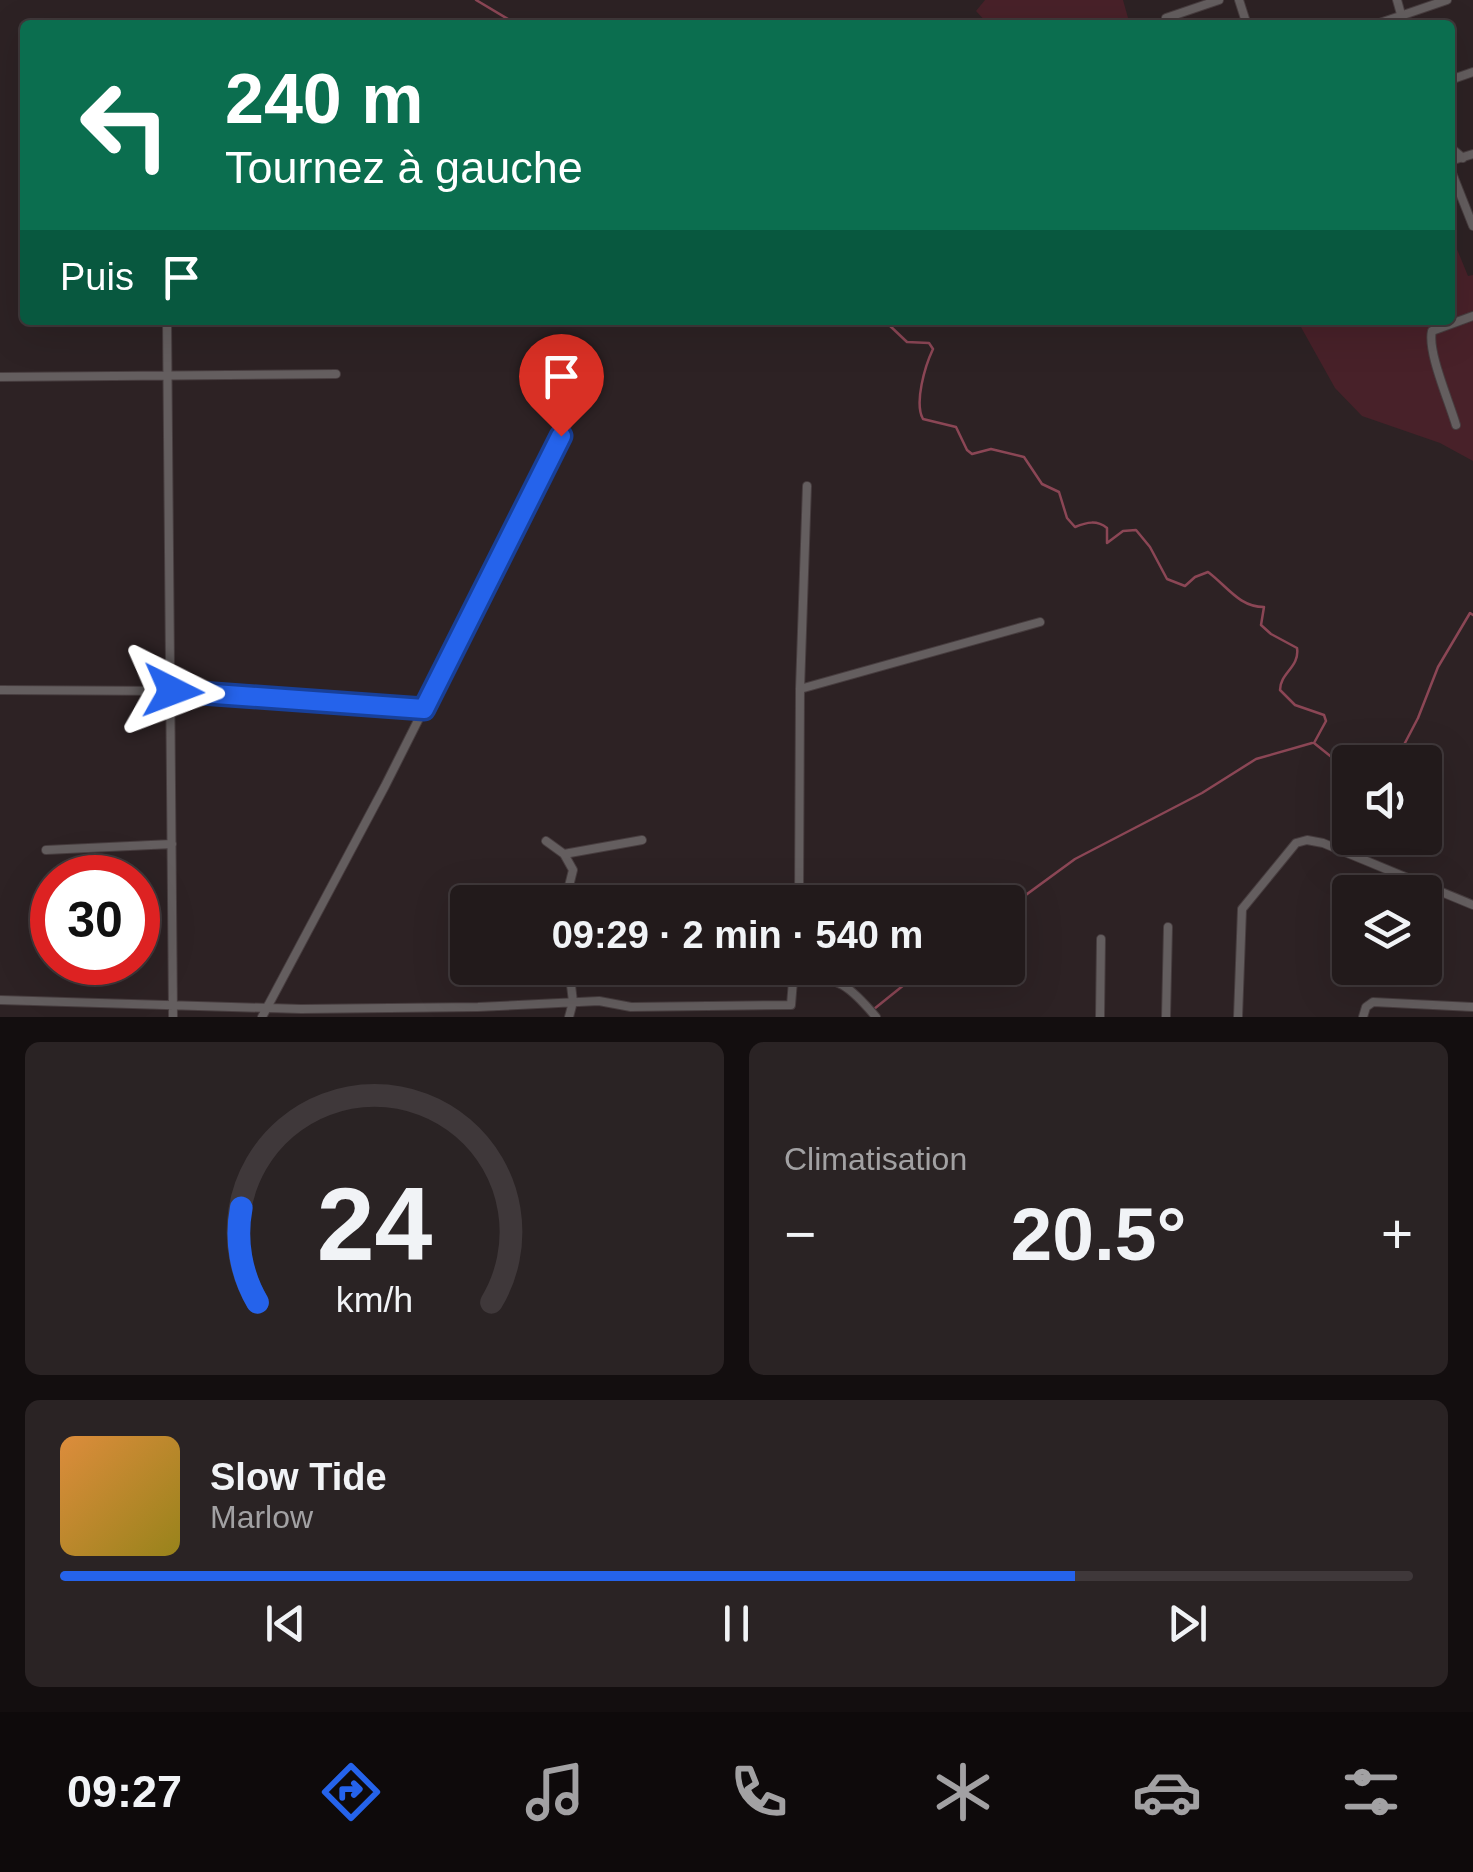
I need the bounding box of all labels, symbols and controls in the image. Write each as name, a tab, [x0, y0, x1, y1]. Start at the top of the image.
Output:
icon: left	[60, 60, 190, 190]
text: 240 m	[225, 60, 423, 138]
text: Tournez à gauche	[225, 142, 583, 193]
icon: arrive	[154, 250, 209, 305]
text: Puis	[60, 256, 134, 298]
pin	[519, 334, 604, 437]
icon: arrive	[534, 349, 589, 404]
position arrow	[121, 639, 225, 743]
map controls	[1332, 745, 1442, 985]
button: sound	[1332, 745, 1442, 855]
speed limit sign: 30	[30, 855, 160, 985]
button: layers	[1332, 875, 1442, 985]
text: 09:29 · 2 min · 540 m	[552, 914, 923, 956]
text: Climatisation	[784, 1141, 967, 1177]
text: 24	[317, 1166, 432, 1282]
text: 20.5°	[1011, 1192, 1186, 1276]
text: −	[784, 1203, 816, 1265]
text: +	[1381, 1203, 1413, 1265]
text: km/h	[336, 1280, 413, 1320]
text: Slow Tide	[210, 1456, 387, 1498]
text: Marlow	[210, 1499, 313, 1535]
icon: previous	[258, 1596, 313, 1651]
icon: pause	[709, 1596, 764, 1651]
icon: next	[1160, 1596, 1215, 1651]
icon: directions	[316, 1757, 386, 1827]
icon: music	[520, 1757, 590, 1827]
icon: phone	[724, 1757, 794, 1827]
icon: climate	[928, 1757, 998, 1827]
icon: car	[1132, 1757, 1202, 1827]
icon: filters	[1336, 1757, 1406, 1827]
text: 09:27	[67, 1766, 182, 1817]

